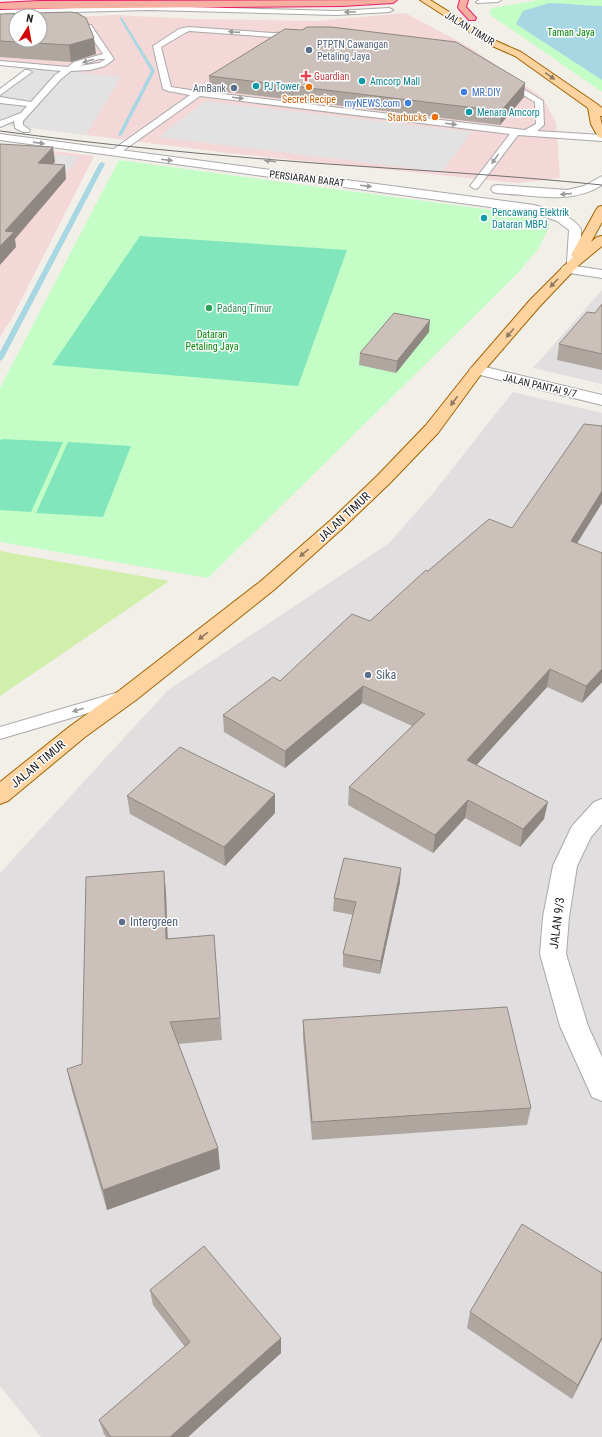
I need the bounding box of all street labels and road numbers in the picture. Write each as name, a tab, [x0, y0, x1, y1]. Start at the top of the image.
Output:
street label: JALAN TIMUR	[443, 9, 497, 48]
street label: PERSIARAN BARAT	[269, 168, 345, 189]
street label: JALAN PANTAI 9/7	[502, 372, 578, 399]
street label: JALAN TIMUR	[315, 489, 374, 545]
street label: JALAN TIMUR	[8, 737, 69, 791]
street label: JALAN 9/3	[547, 896, 567, 950]

